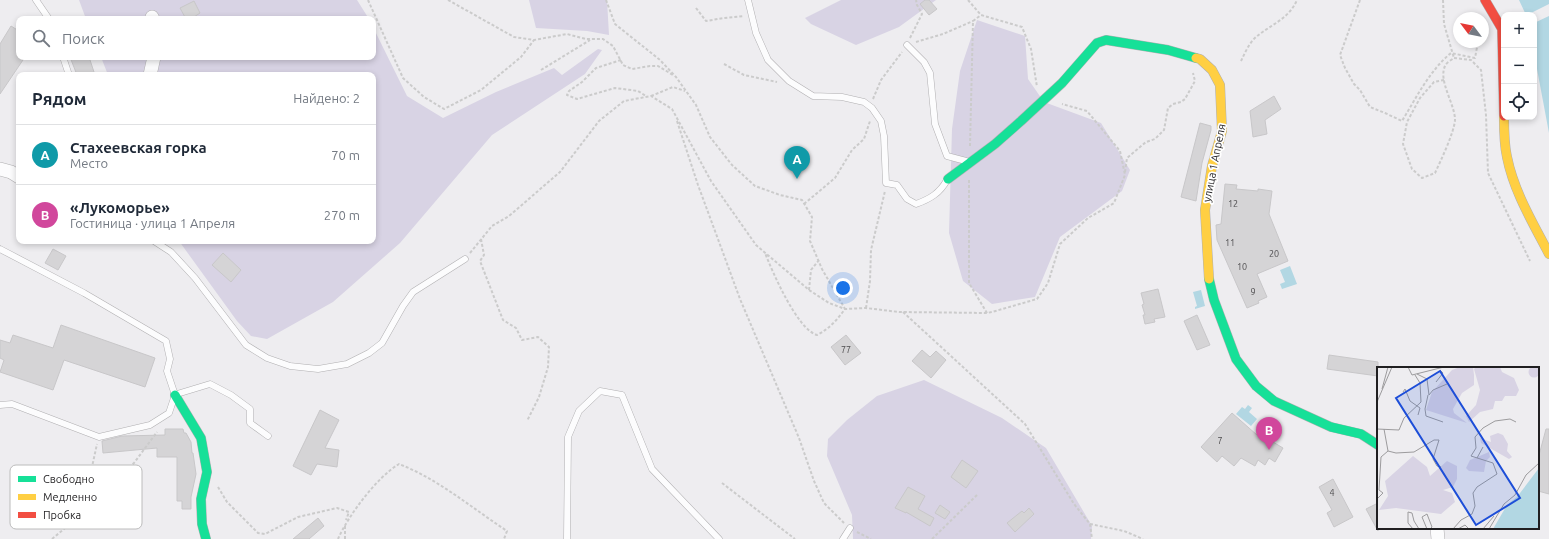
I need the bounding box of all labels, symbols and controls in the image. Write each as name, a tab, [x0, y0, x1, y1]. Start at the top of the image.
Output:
north arrow	[1453, 12, 1489, 48]
map controls	[1501, 12, 1537, 120]
button: +	[1501, 12, 1537, 48]
search box	[16, 16, 376, 60]
icon: search	[30, 27, 52, 49]
text: Поиск	[62, 30, 105, 47]
button: −	[1501, 48, 1537, 84]
button: locate	[1501, 84, 1537, 120]
text: Рядом	[32, 89, 87, 108]
text: Найдено: 2	[293, 91, 360, 105]
street label: улица 1 Апреля	[1201, 123, 1227, 203]
text: Стахеевская горка	[70, 139, 207, 156]
pin: A	[784, 146, 810, 179]
text: A	[40, 148, 50, 162]
text: 70 m	[331, 148, 360, 162]
text: Место	[70, 156, 108, 170]
text: «Лукоморье»	[70, 199, 170, 216]
house number: 12	[1228, 199, 1238, 209]
text: B	[41, 208, 49, 222]
text: 270 m	[324, 208, 360, 222]
text: Гостиница · улица 1 Апреля	[70, 216, 235, 230]
house number: 11	[1225, 238, 1235, 248]
house number: 20	[1269, 249, 1279, 259]
house number: 10	[1237, 262, 1247, 272]
your location	[833, 278, 853, 298]
house number: 9	[1250, 287, 1256, 297]
house number: 77	[841, 345, 851, 355]
inset map	[1377, 367, 1539, 529]
pin: B	[1256, 417, 1282, 450]
house number: 7	[1217, 436, 1223, 446]
legend	[10, 465, 142, 529]
text: Свободно	[43, 473, 94, 485]
house number: 4	[1329, 488, 1335, 498]
text: Медленно	[43, 491, 97, 503]
text: Пробка	[43, 509, 81, 521]

